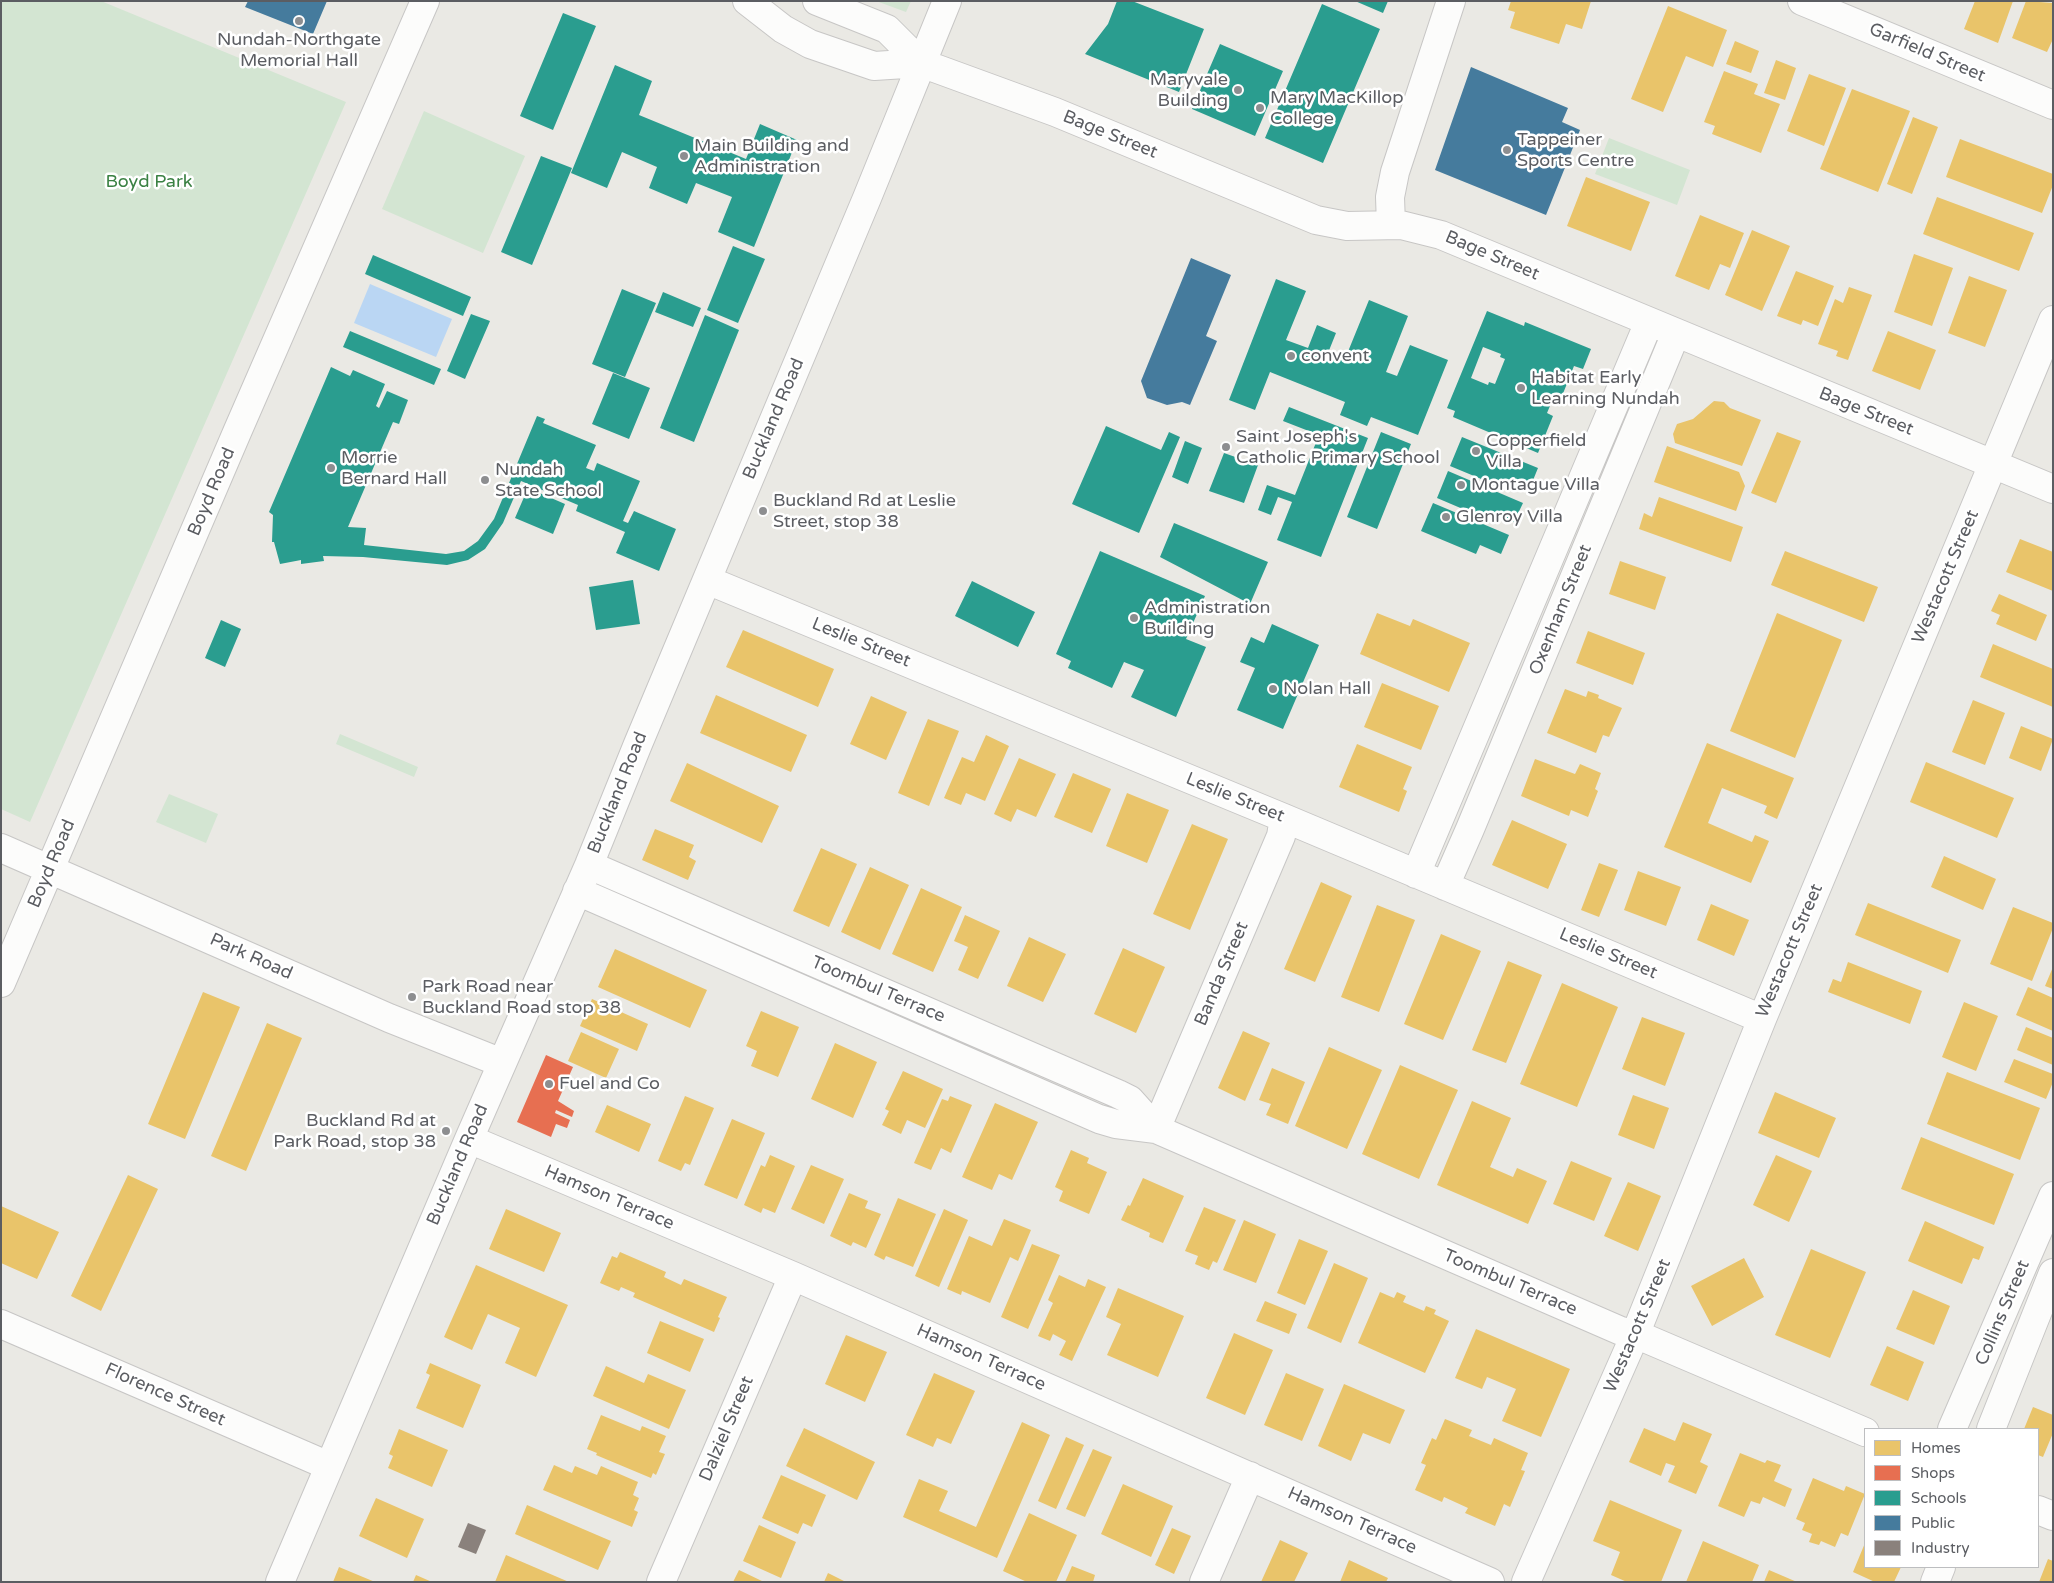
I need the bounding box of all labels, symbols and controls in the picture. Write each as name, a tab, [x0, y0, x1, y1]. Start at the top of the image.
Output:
marker: Nundah-Northgate Memorial Hall	[293, 15, 305, 27]
street label: Garfield Street	[1866, 19, 1988, 87]
place label: Nundah-Northgate Memorial Hall	[217, 29, 381, 72]
place label: Maryvale Building	[1150, 69, 1228, 112]
marker: Maryvale Building	[1232, 84, 1244, 96]
place label: Mary MacKillop College	[1270, 87, 1404, 130]
marker: Mary MacKillop College	[1254, 102, 1266, 114]
street label: Bage Street	[1059, 106, 1161, 164]
place label: Tappeiner Sports Centre	[1517, 129, 1634, 172]
place label: Main Building and Administration	[694, 135, 849, 178]
marker: Tappeiner Sports Centre	[1501, 144, 1513, 156]
marker: Main Building and Administration	[678, 150, 690, 162]
park label: Boyd Park	[105, 171, 193, 193]
street label: Bage Street	[1442, 226, 1542, 286]
place label: convent	[1301, 345, 1369, 367]
marker: convent	[1285, 350, 1297, 362]
street label: Buckland Road	[739, 355, 809, 483]
place label: Habitat Early Learning Nundah	[1531, 367, 1680, 409]
marker: Habitat Early Learning Nundah	[1515, 382, 1527, 394]
street label: Bage Street	[1815, 383, 1917, 441]
place label: Saint Joseph's Catholic Primary School	[1236, 426, 1440, 468]
place label: Copperfield Villa	[1486, 430, 1586, 472]
marker: Saint Joseph's Catholic Primary School	[1220, 441, 1232, 453]
street label: Boyd Road	[184, 445, 240, 539]
marker: Copperfield Villa	[1470, 445, 1482, 457]
place label: Morrie Bernard Hall	[341, 447, 447, 489]
place label: Nundah State School	[495, 459, 602, 502]
marker: Morrie Bernard Hall	[325, 462, 337, 474]
marker: Nundah State School	[479, 474, 491, 486]
place label: Montague Villa	[1471, 474, 1600, 496]
marker: Montague Villa	[1455, 479, 1467, 491]
place label: Buckland Rd at Leslie Street, stop 38	[773, 490, 956, 532]
marker: Buckland Rd at Leslie Street, stop 38	[757, 505, 769, 517]
place label: Glenroy Villa	[1456, 506, 1563, 528]
street label: Westacott Street	[1908, 507, 1984, 647]
marker: Glenroy Villa	[1440, 511, 1452, 523]
street label: Oxenham Street	[1525, 542, 1597, 678]
place label: Administration Building	[1144, 597, 1271, 640]
marker: Administration Building	[1128, 612, 1140, 624]
street label: Leslie Street	[809, 613, 913, 673]
place label: Nolan Hall	[1283, 678, 1371, 700]
marker: Nolan Hall	[1267, 683, 1279, 695]
street label: Buckland Road	[584, 729, 652, 857]
street label: Leslie Street	[1183, 768, 1287, 828]
street label: Boyd Road	[24, 817, 80, 911]
street label: Westacott Street	[1752, 881, 1828, 1021]
street label: Banda Street	[1190, 919, 1254, 1029]
street label: Leslie Street	[1556, 924, 1660, 984]
street label: Park Road	[206, 929, 296, 985]
street label: Toombul Terrace	[808, 952, 948, 1028]
place label: Park Road near Buckland Road stop 38	[422, 976, 621, 1019]
marker: Park Road near Buckland Road stop 38	[406, 991, 418, 1003]
place label: Fuel and Co	[559, 1073, 660, 1095]
marker: Fuel and Co	[543, 1078, 555, 1090]
street label: Buckland Road	[423, 1101, 493, 1229]
place label: Buckland Rd at Park Road, stop 38	[273, 1110, 436, 1152]
marker: Buckland Rd at Park Road, stop 38	[440, 1125, 452, 1137]
street label: Hamson Terrace	[541, 1161, 677, 1235]
street label: Toombul Terrace	[1440, 1245, 1580, 1321]
street label: Westacott Street	[1600, 1256, 1676, 1396]
street label: Collins Street	[1971, 1257, 2035, 1369]
street label: Hamson Terrace	[913, 1320, 1049, 1396]
street label: Florence Street	[101, 1359, 229, 1431]
street label: Dalziel Street	[695, 1373, 759, 1485]
legend	[1864, 1428, 2039, 1568]
text: Homes	[1911, 1439, 1961, 1457]
text: Shops	[1911, 1464, 1955, 1482]
street label: Hamson Terrace	[1284, 1483, 1420, 1559]
text: Schools	[1911, 1489, 1967, 1507]
text: Public	[1911, 1514, 1955, 1532]
text: Industry	[1911, 1539, 1970, 1557]

